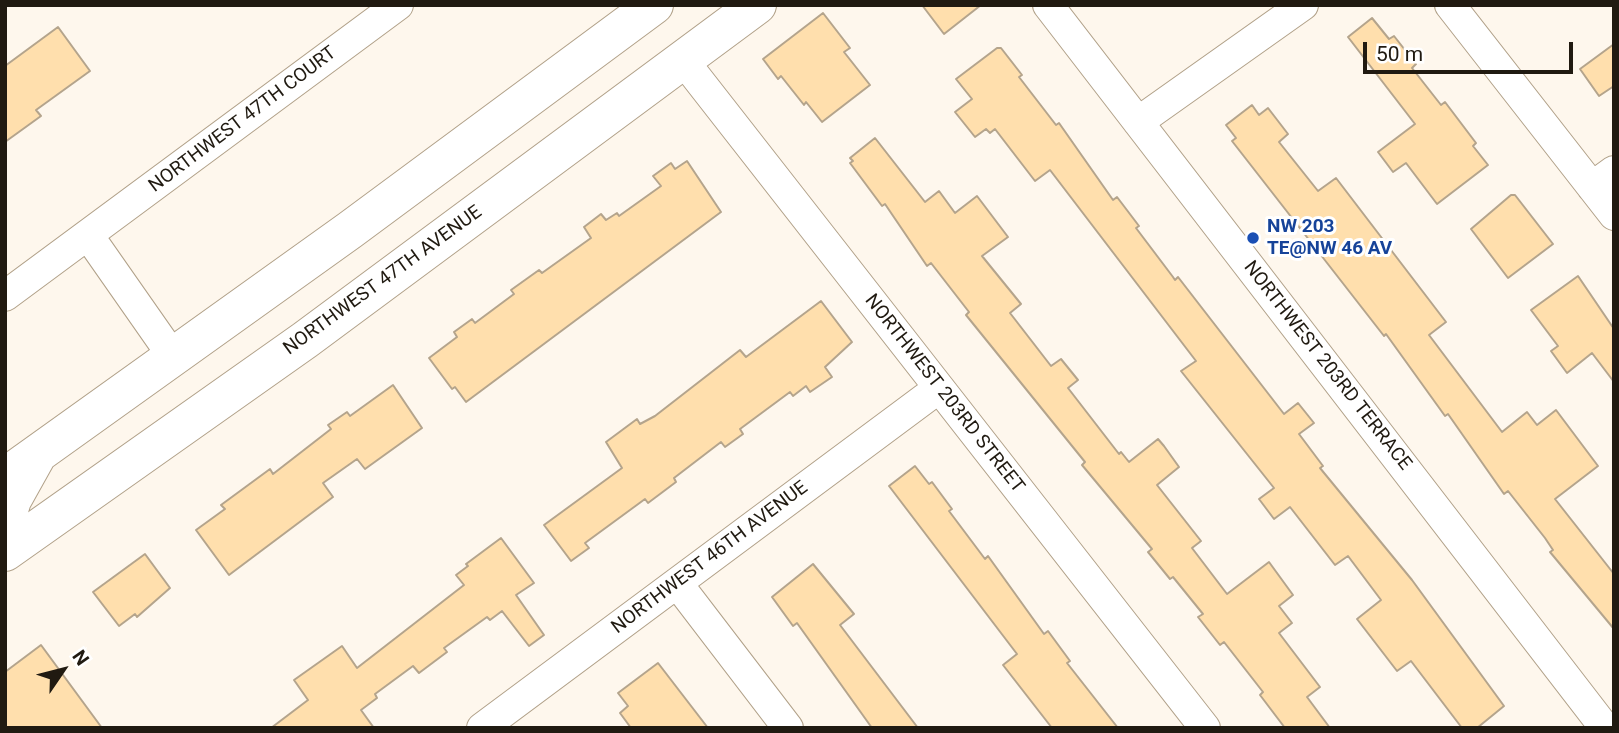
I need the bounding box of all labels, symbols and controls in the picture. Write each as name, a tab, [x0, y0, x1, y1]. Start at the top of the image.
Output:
scale bar	[1367, 28, 1577, 72]
street label: NORTHWEST 47TH COURT	[145, 42, 341, 198]
text: 50 m	[1376, 42, 1423, 66]
street label: NORTHWEST 47TH AVENUE	[279, 201, 487, 361]
place label: NW 203 TE@NW 46 AV	[1267, 216, 1392, 260]
marker: NW 203 TE@NW 46 AV	[1245, 230, 1261, 246]
street label: NORTHWEST 203RD TERRACE	[1238, 257, 1416, 475]
street label: NORTHWEST 203RD STREET	[859, 290, 1029, 498]
street label: NORTHWEST 46TH AVENUE	[607, 477, 813, 639]
north arrow	[28, 635, 98, 705]
text: N	[67, 646, 94, 670]

